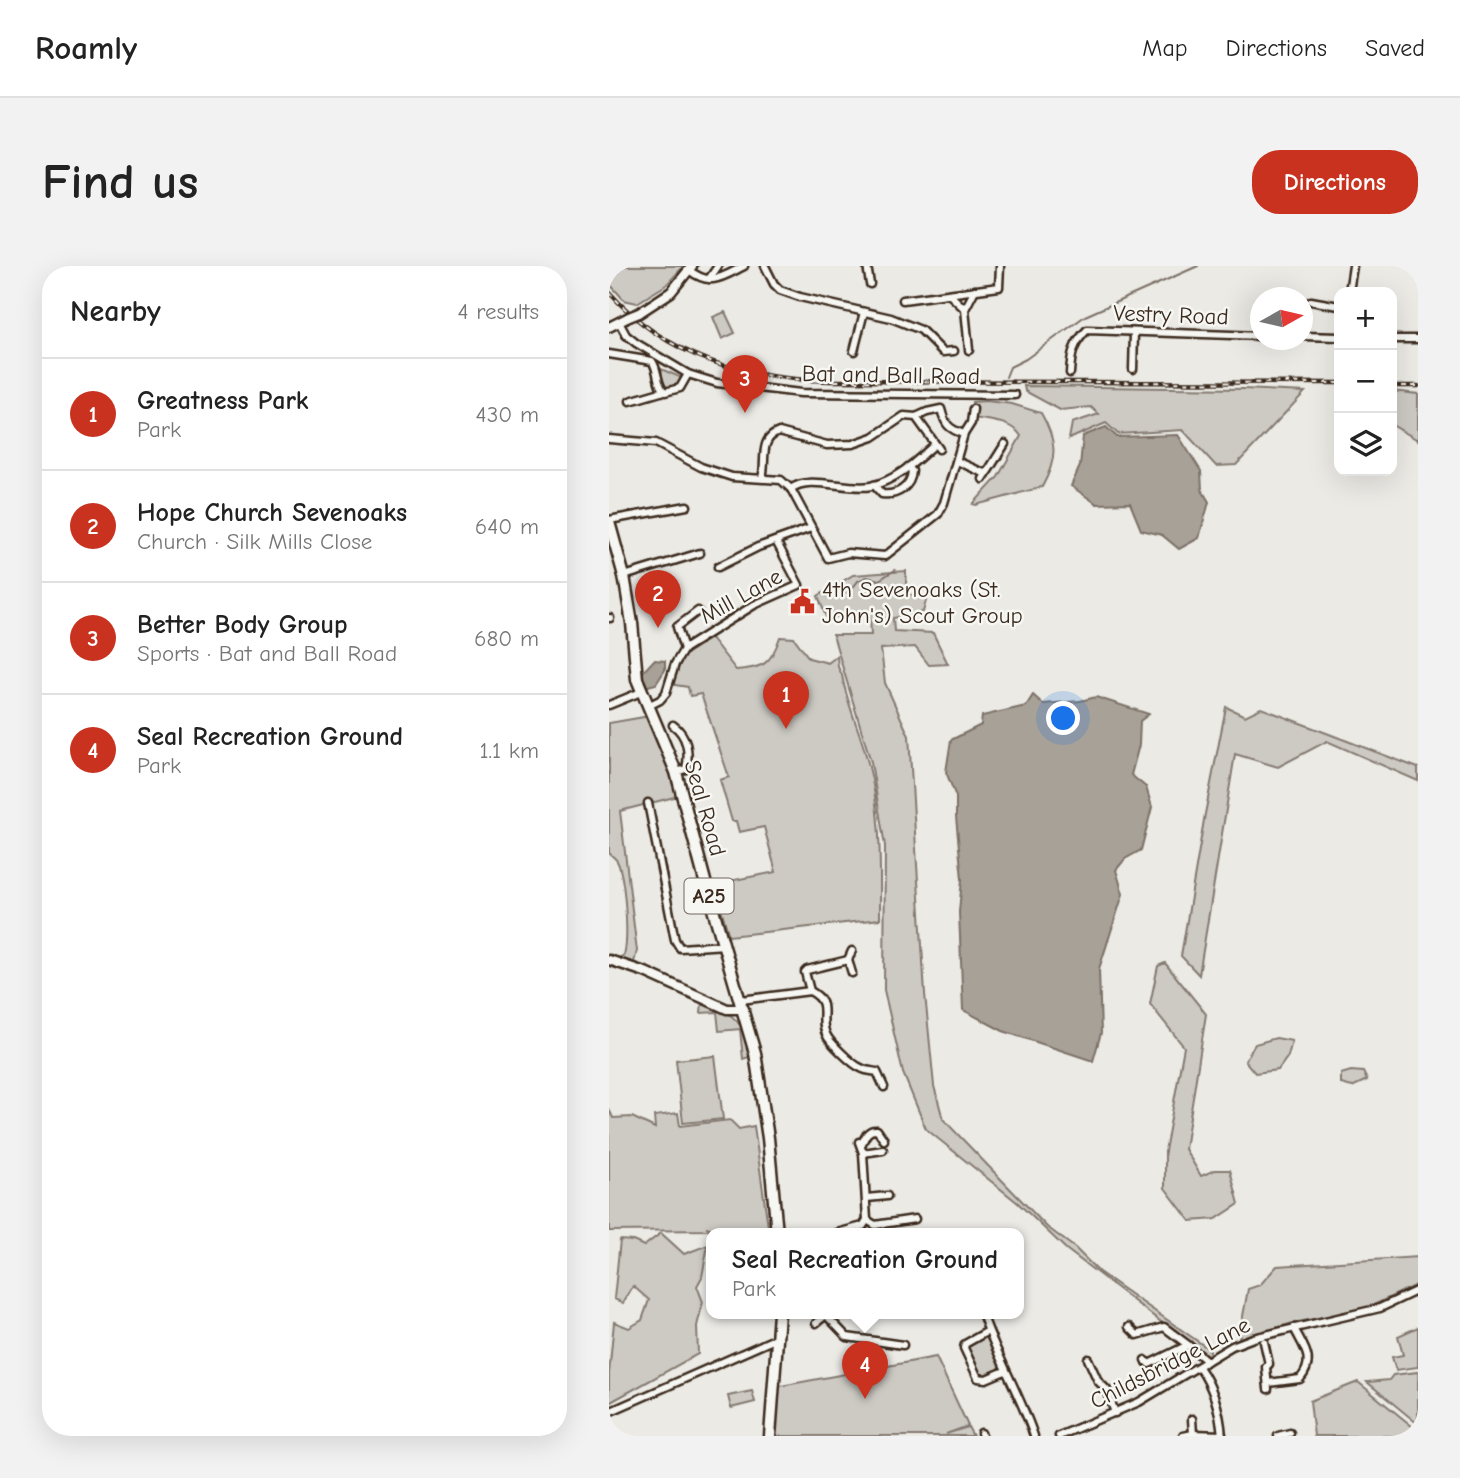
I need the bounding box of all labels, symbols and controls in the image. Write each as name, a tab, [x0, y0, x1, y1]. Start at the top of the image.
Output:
text: Roamly	[35, 29, 137, 67]
text: Map	[1142, 34, 1188, 62]
text: Directions	[1226, 34, 1327, 62]
text: Saved	[1365, 34, 1425, 62]
button: Directions	[1252, 150, 1418, 214]
text: Find us	[42, 154, 198, 210]
north arrow	[1250, 287, 1313, 350]
map controls	[1334, 287, 1397, 476]
button: +	[1334, 287, 1397, 350]
text: Nearby	[70, 294, 161, 329]
text: 4 results	[457, 298, 539, 325]
street label: Vestry Road	[1113, 299, 1229, 331]
button: −	[1334, 350, 1397, 413]
pin: 3	[722, 355, 768, 413]
street label: Bat and Ball Road	[802, 360, 980, 390]
text: Greatness Park	[137, 386, 309, 416]
text: 1	[88, 401, 98, 428]
text: 430 m	[476, 401, 539, 428]
button: layers	[1334, 413, 1397, 476]
text: Park	[137, 416, 181, 443]
text: Hope Church Sevenoaks	[137, 498, 407, 528]
text: 2	[87, 513, 99, 540]
text: 640 m	[475, 513, 539, 540]
text: Church · Silk Mills Close	[137, 528, 372, 555]
street label: Mill Lane	[695, 563, 787, 629]
pin: 2	[635, 570, 681, 628]
place label: 4th Sevenoaks (St. John's) Scout Group	[822, 576, 1023, 629]
public building icon: 4th Sevenoaks (St. John's) Scout Group	[788, 588, 816, 616]
text: Better Body Group	[137, 610, 348, 640]
text: 3	[87, 625, 99, 652]
text: 680 m	[474, 625, 539, 652]
text: Sports · Bat and Ball Road	[137, 640, 397, 667]
pin: 1	[763, 671, 809, 729]
your location	[1046, 701, 1080, 735]
text: Seal Recreation Ground	[137, 722, 403, 752]
text: 4	[88, 737, 98, 764]
text: 1.1 km	[479, 737, 539, 764]
text: Park	[137, 752, 181, 779]
street label: Seal Road	[678, 757, 732, 859]
road number: A25	[685, 878, 733, 914]
popup	[706, 1228, 1024, 1319]
text: Seal Recreation Ground	[732, 1245, 998, 1275]
text: Park	[732, 1275, 776, 1302]
street label: Childsbridge Lane	[1085, 1311, 1255, 1415]
pin: 4	[842, 1341, 888, 1399]

